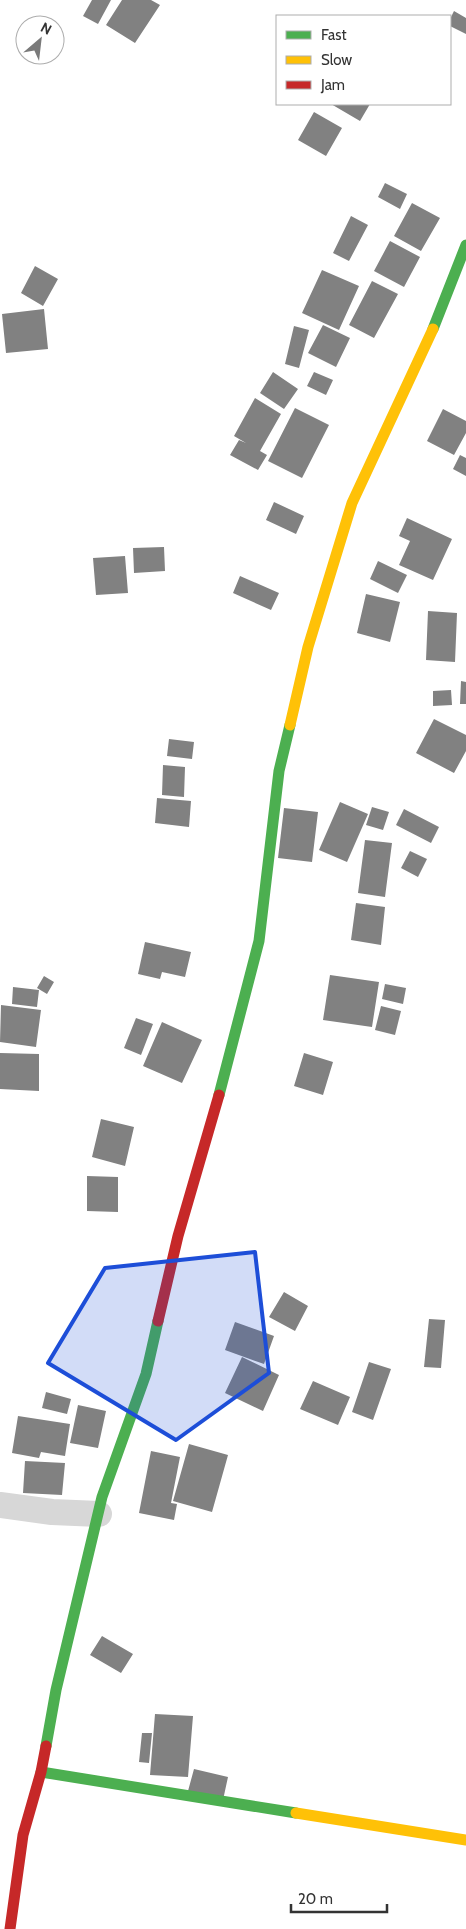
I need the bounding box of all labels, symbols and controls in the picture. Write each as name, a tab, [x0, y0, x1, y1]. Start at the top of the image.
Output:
north arrow	[15, 15, 65, 65]
legend	[276, 15, 451, 105]
text: N	[38, 18, 55, 39]
text: Fast	[321, 26, 346, 44]
text: Slow	[321, 51, 352, 69]
text: Jam	[320, 76, 345, 94]
scale bar	[291, 1882, 387, 1914]
text: 20 m	[298, 1890, 333, 1908]

